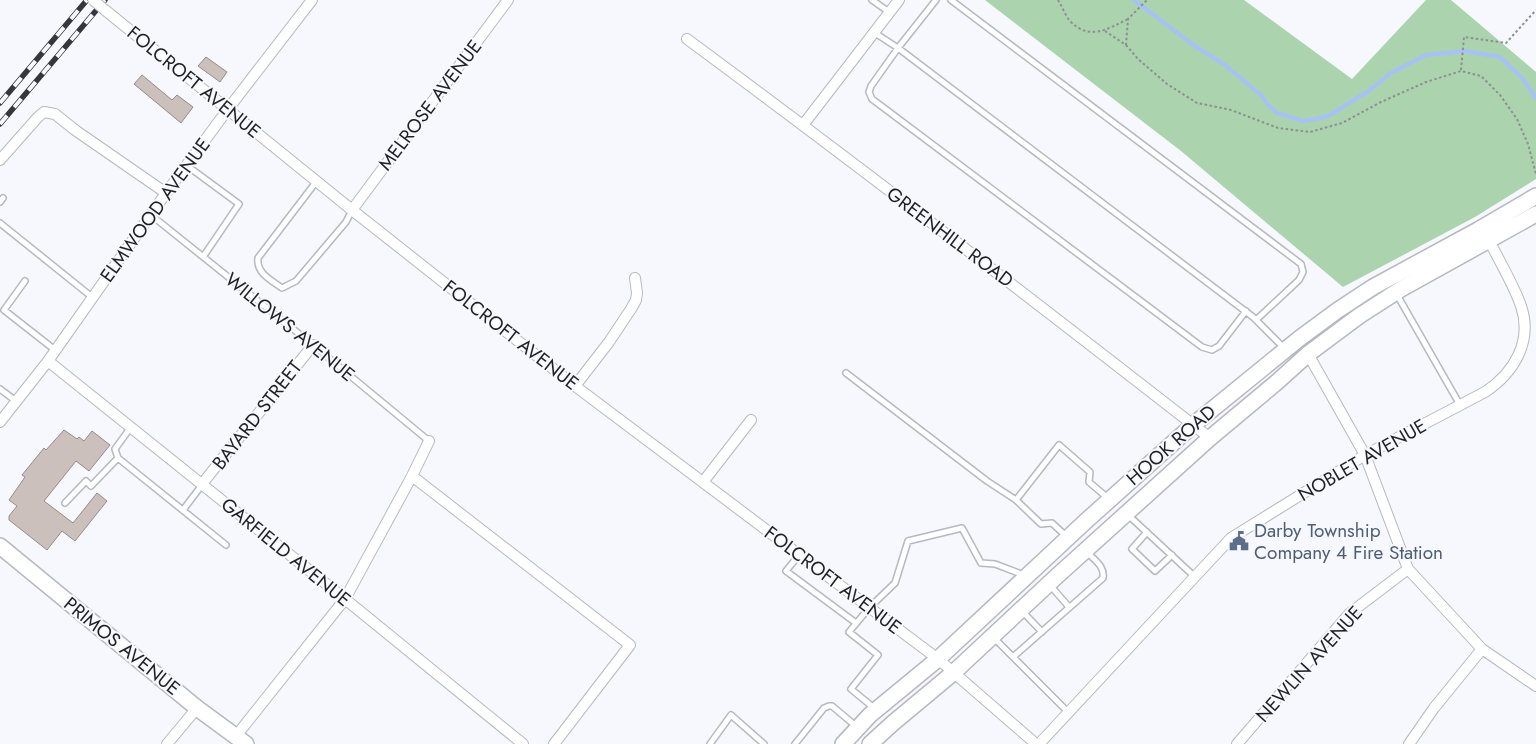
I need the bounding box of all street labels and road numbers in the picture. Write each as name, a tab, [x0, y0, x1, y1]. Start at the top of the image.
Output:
street label: FOLCROFT AVENUE	[121, 19, 267, 145]
street label: MELROSE AVENUE	[372, 34, 488, 176]
street label: ELMWOOD AVENUE	[93, 132, 217, 288]
street label: GREENHILL ROAD	[881, 180, 1019, 294]
street label: WILLOWS AVENUE	[219, 266, 361, 388]
street label: FOLCROFT AVENUE	[438, 273, 584, 397]
street label: BAYARD STREET	[206, 355, 308, 475]
street label: HOOK ROAD	[1120, 398, 1222, 491]
street label: NOBLET AVENUE	[1293, 412, 1431, 508]
street label: GARFIELD AVENUE	[215, 491, 357, 613]
street label: FOLCROFT AVENUE	[759, 519, 907, 641]
street label: PRIMOS AVENUE	[58, 591, 186, 701]
street label: NEWLIN AVENUE	[1249, 600, 1369, 728]

